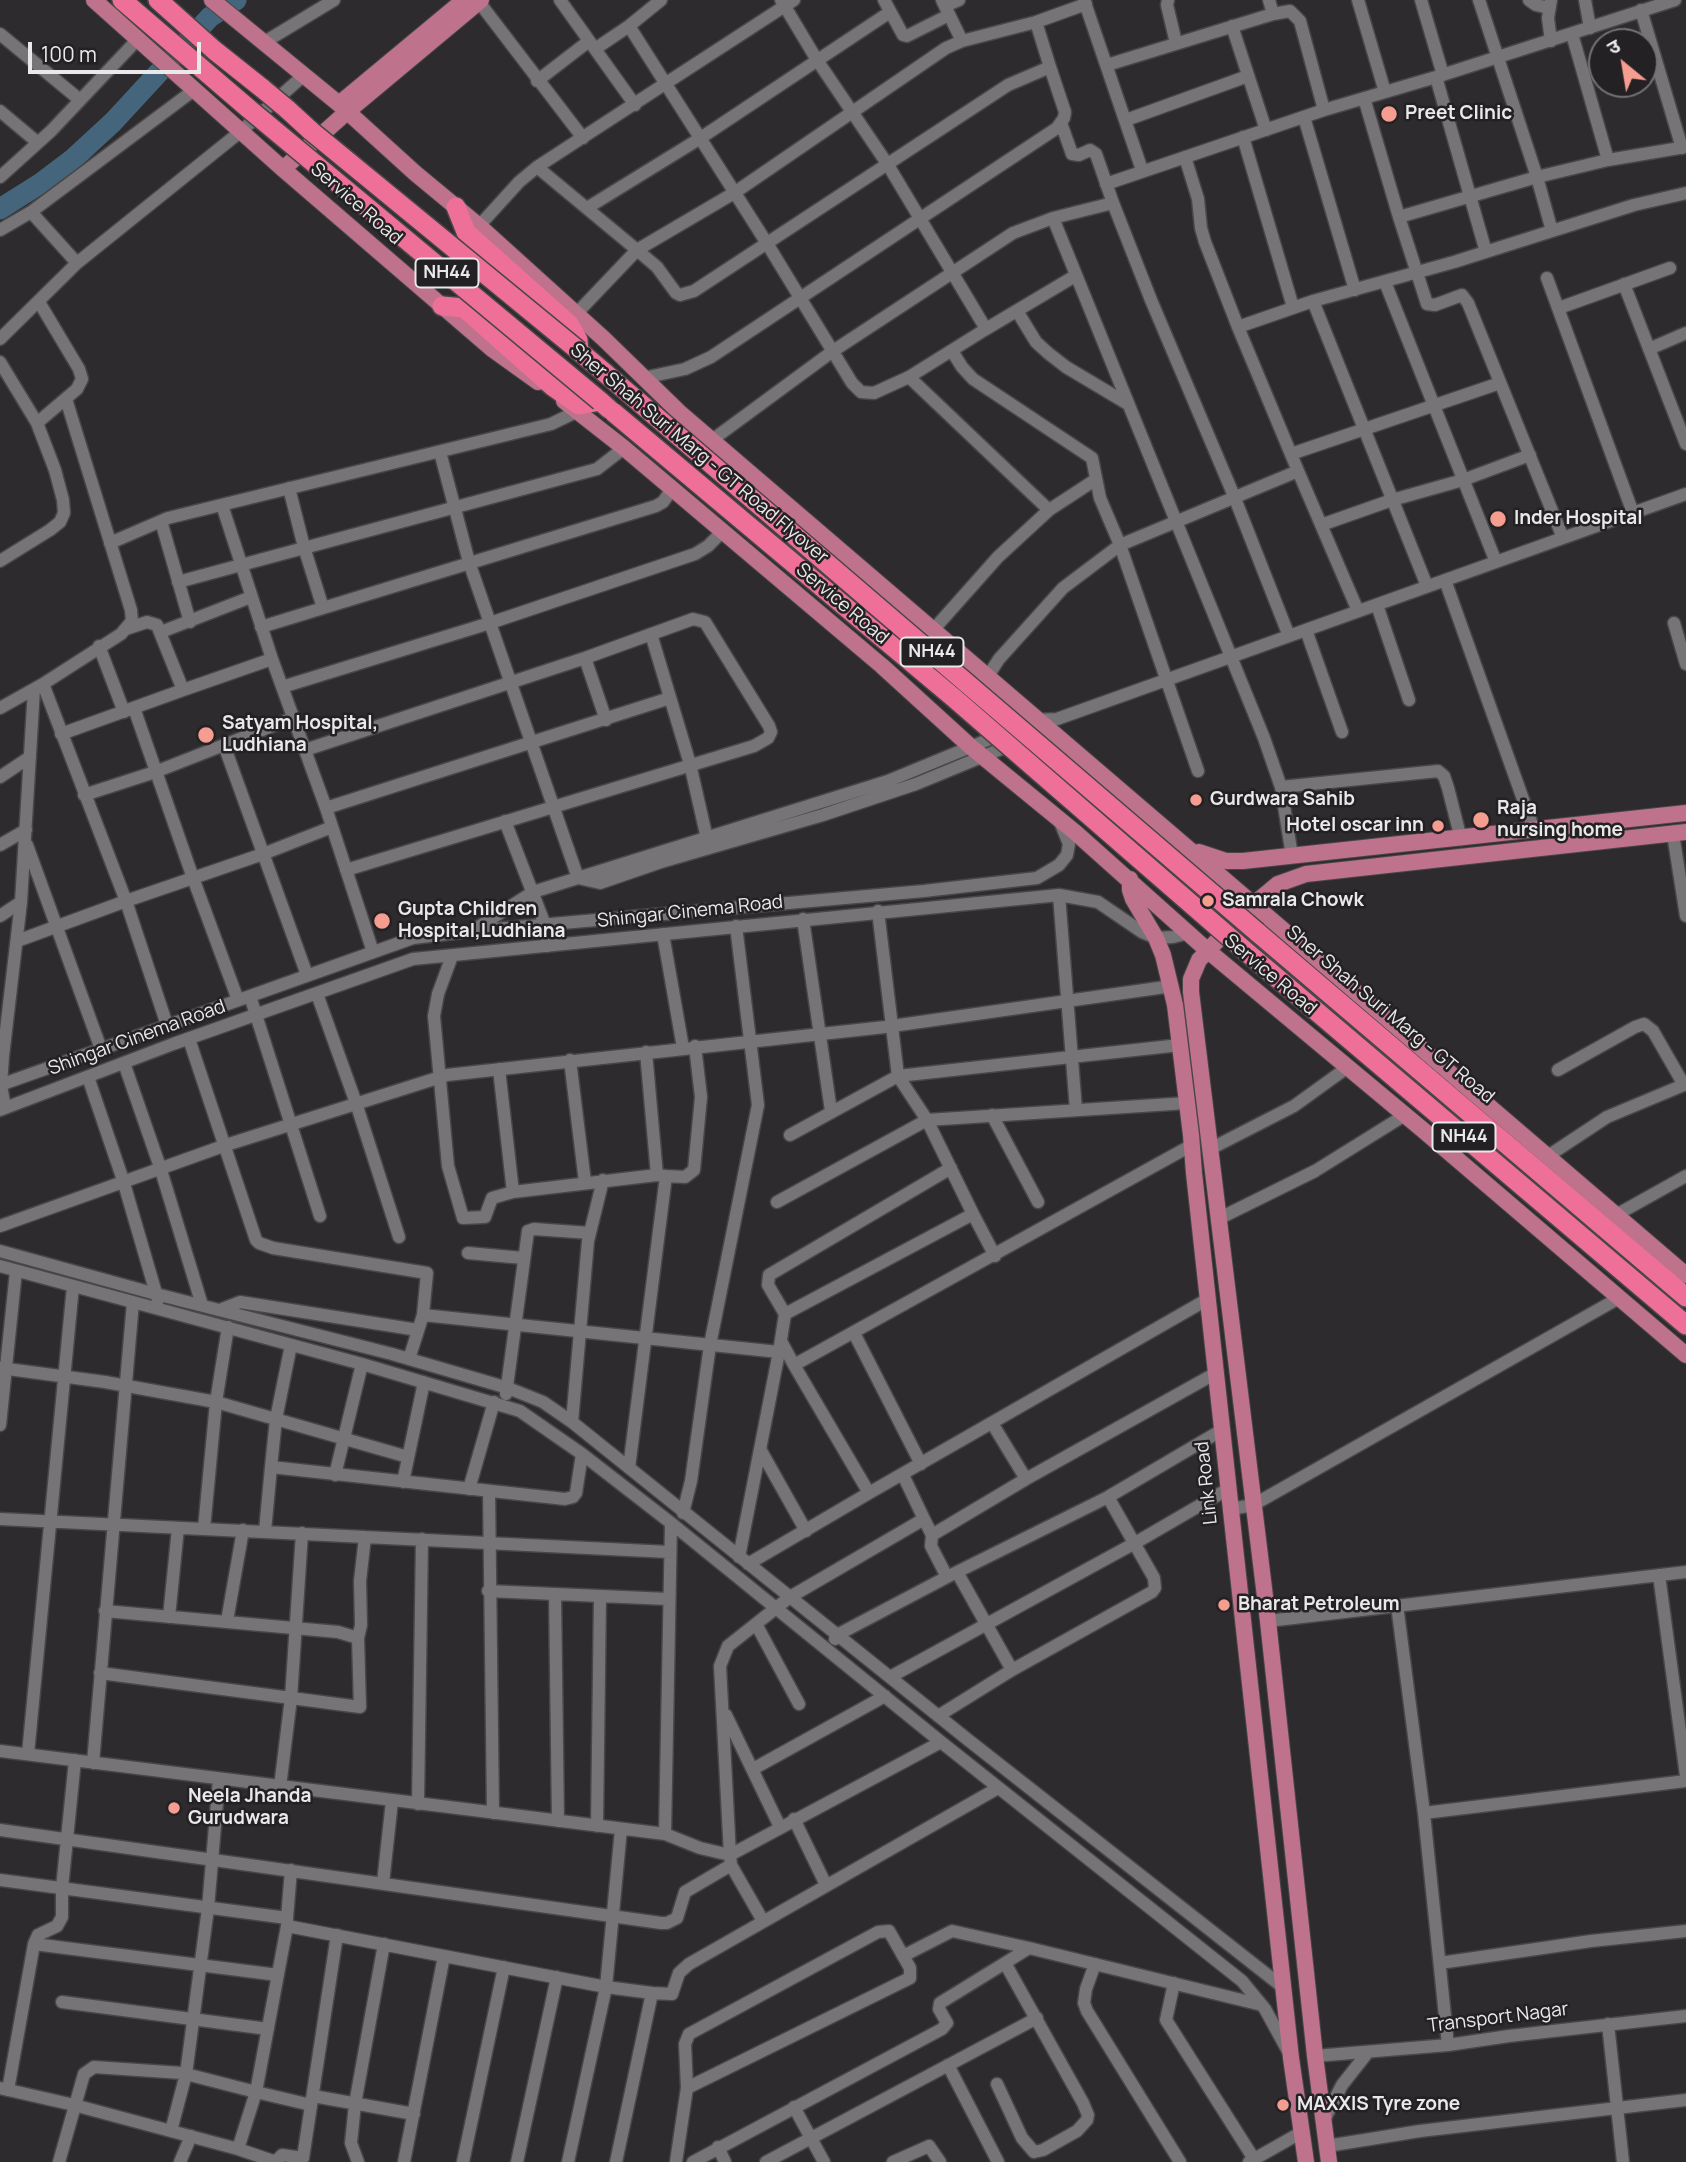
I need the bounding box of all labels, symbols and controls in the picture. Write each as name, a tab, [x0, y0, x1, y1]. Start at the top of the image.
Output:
scale bar	[32, 28, 205, 72]
north arrow	[1588, 28, 1658, 98]
text: उ	[1602, 33, 1625, 61]
text: 100 m	[41, 40, 97, 68]
place label: Preet Clinic	[1405, 103, 1512, 125]
marker: Preet Clinic	[1379, 104, 1399, 124]
street label: Service Road	[306, 158, 406, 250]
road number: NH44	[416, 258, 478, 288]
street label: Sher Shah Suri Marg - GT Road Flyover	[565, 339, 833, 569]
place label: Inder Hospital	[1514, 508, 1643, 530]
marker: Inder Hospital	[1488, 509, 1508, 529]
street label: Service Road	[791, 559, 893, 649]
road number: NH44	[900, 638, 964, 666]
place label: Satyam Hospital, Ludhiana	[222, 713, 378, 757]
marker: Satyam Hospital, Ludhiana	[196, 725, 216, 745]
place label: Gurdwara Sahib	[1210, 789, 1355, 811]
marker: Gurdwara Sahib	[1188, 792, 1204, 808]
place label: Raja nursing home	[1497, 798, 1623, 842]
marker: Raja nursing home	[1471, 810, 1491, 830]
place label: Hotel oscar inn	[1286, 815, 1424, 837]
marker: Hotel oscar inn	[1430, 818, 1446, 834]
place label: Samrala Chowk	[1222, 890, 1364, 912]
street label: Shingar Cinema Road	[596, 891, 784, 933]
marker: Samrala Chowk	[1200, 893, 1216, 909]
place label: Gupta Children Hospital,Ludhiana	[398, 899, 566, 943]
marker: Gupta Children Hospital,Ludhiana	[372, 911, 392, 931]
street label: Sher Shah Suri Marg - GT Road	[1281, 921, 1499, 1109]
street label: Service Road	[1219, 930, 1321, 1020]
street label: Shingar Cinema Road	[45, 995, 229, 1081]
road number: NH44	[1432, 1122, 1496, 1152]
street label: Link Road	[1191, 1440, 1223, 1526]
place label: Bharat Petroleum	[1238, 1594, 1400, 1616]
marker: Bharat Petroleum	[1216, 1597, 1232, 1613]
place label: Neela Jhanda Gurudwara	[188, 1786, 311, 1830]
marker: Neela Jhanda Gurudwara	[166, 1800, 182, 1816]
street label: Transport Nagar	[1426, 1998, 1570, 2038]
place label: MAXXIS Tyre zone	[1297, 2094, 1460, 2116]
marker: MAXXIS Tyre zone	[1275, 2097, 1291, 2113]

